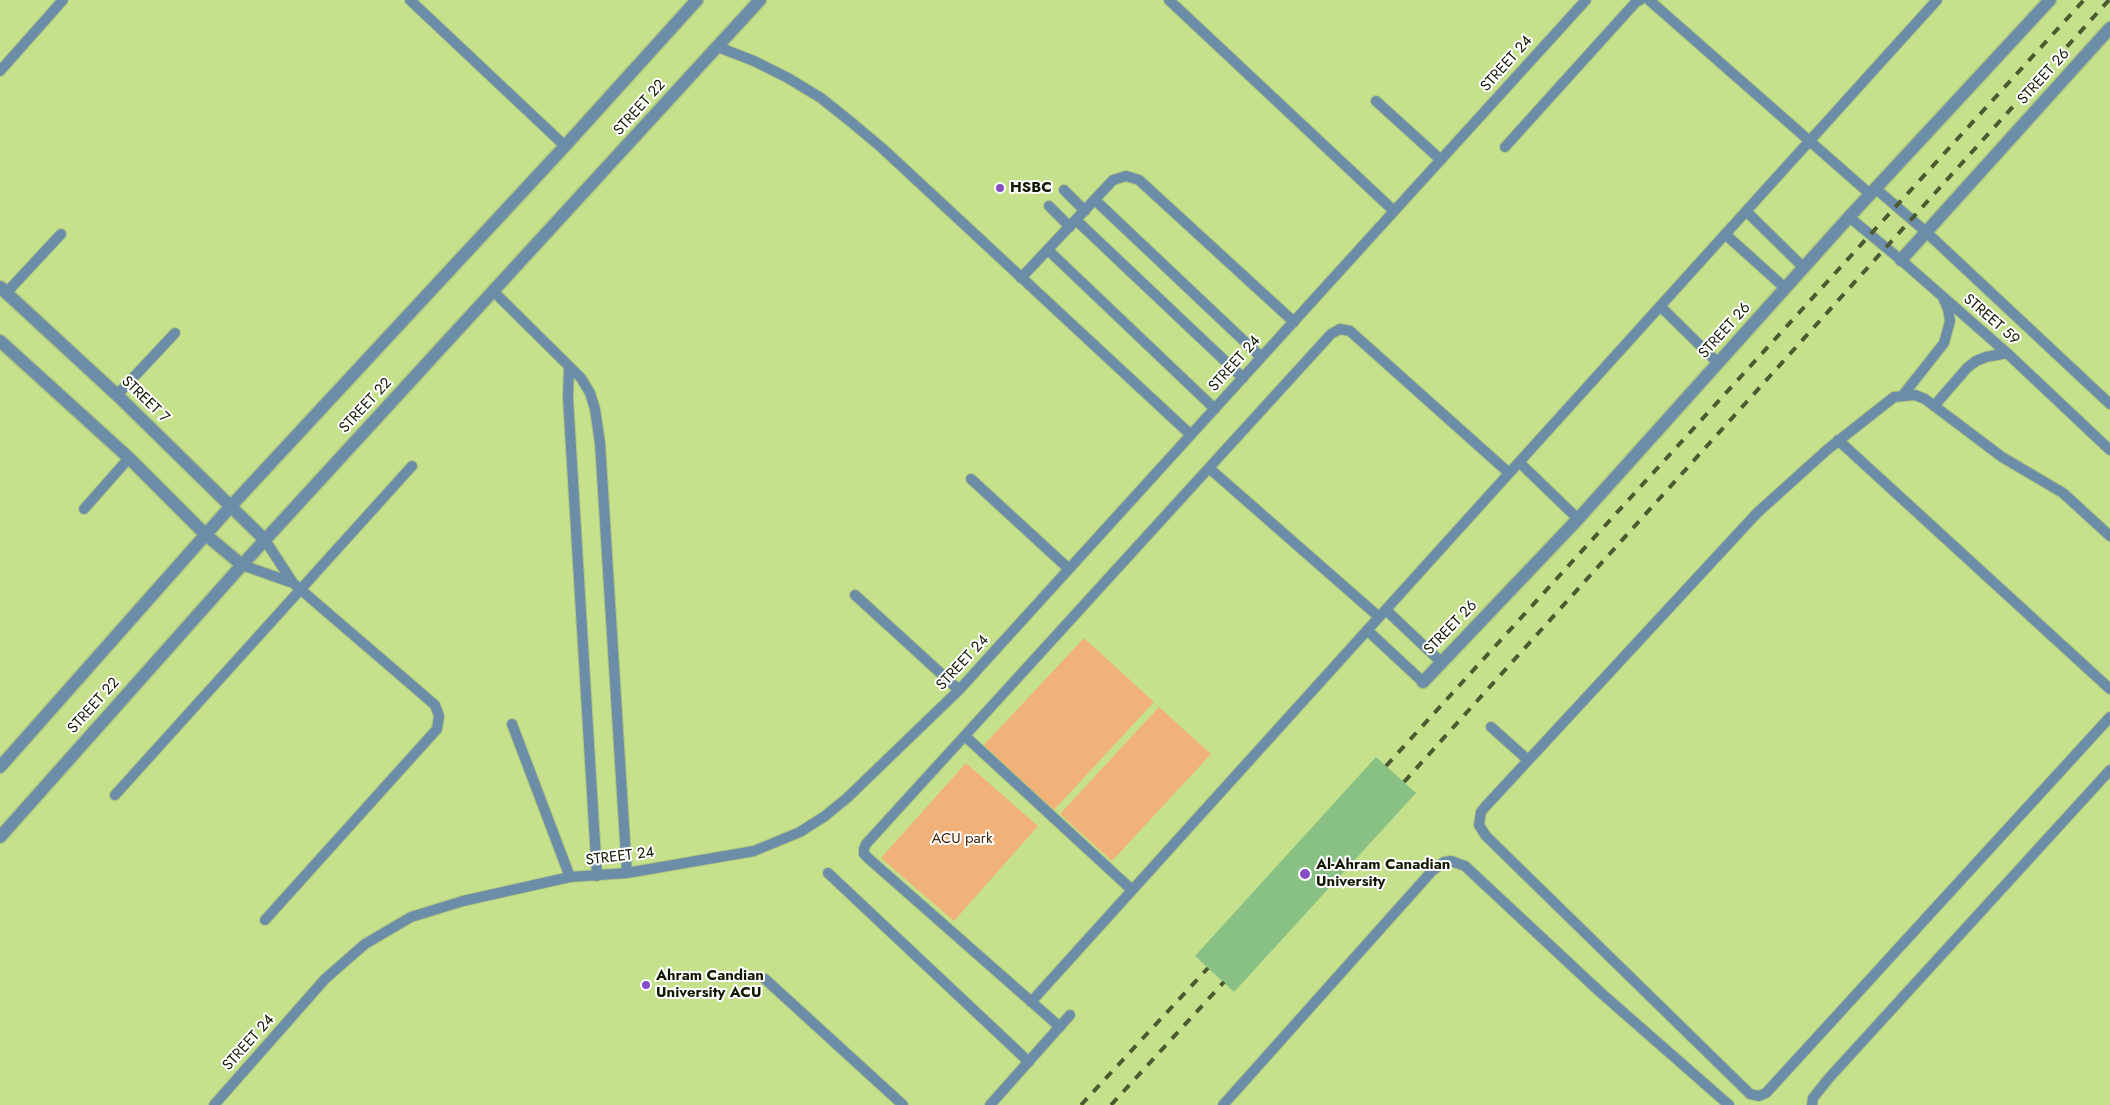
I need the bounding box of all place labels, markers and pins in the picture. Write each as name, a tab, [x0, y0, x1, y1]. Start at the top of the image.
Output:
place label: HSBC	[1010, 179, 1052, 197]
marker: HSBC	[994, 182, 1006, 194]
place label: Al-Ahram Canadian University	[1316, 856, 1450, 891]
marker: Al-Ahram Canadian University	[1298, 867, 1312, 881]
place label: Ahram Candian University ACU	[656, 967, 764, 1002]
marker: Ahram Candian University ACU	[640, 979, 652, 991]

